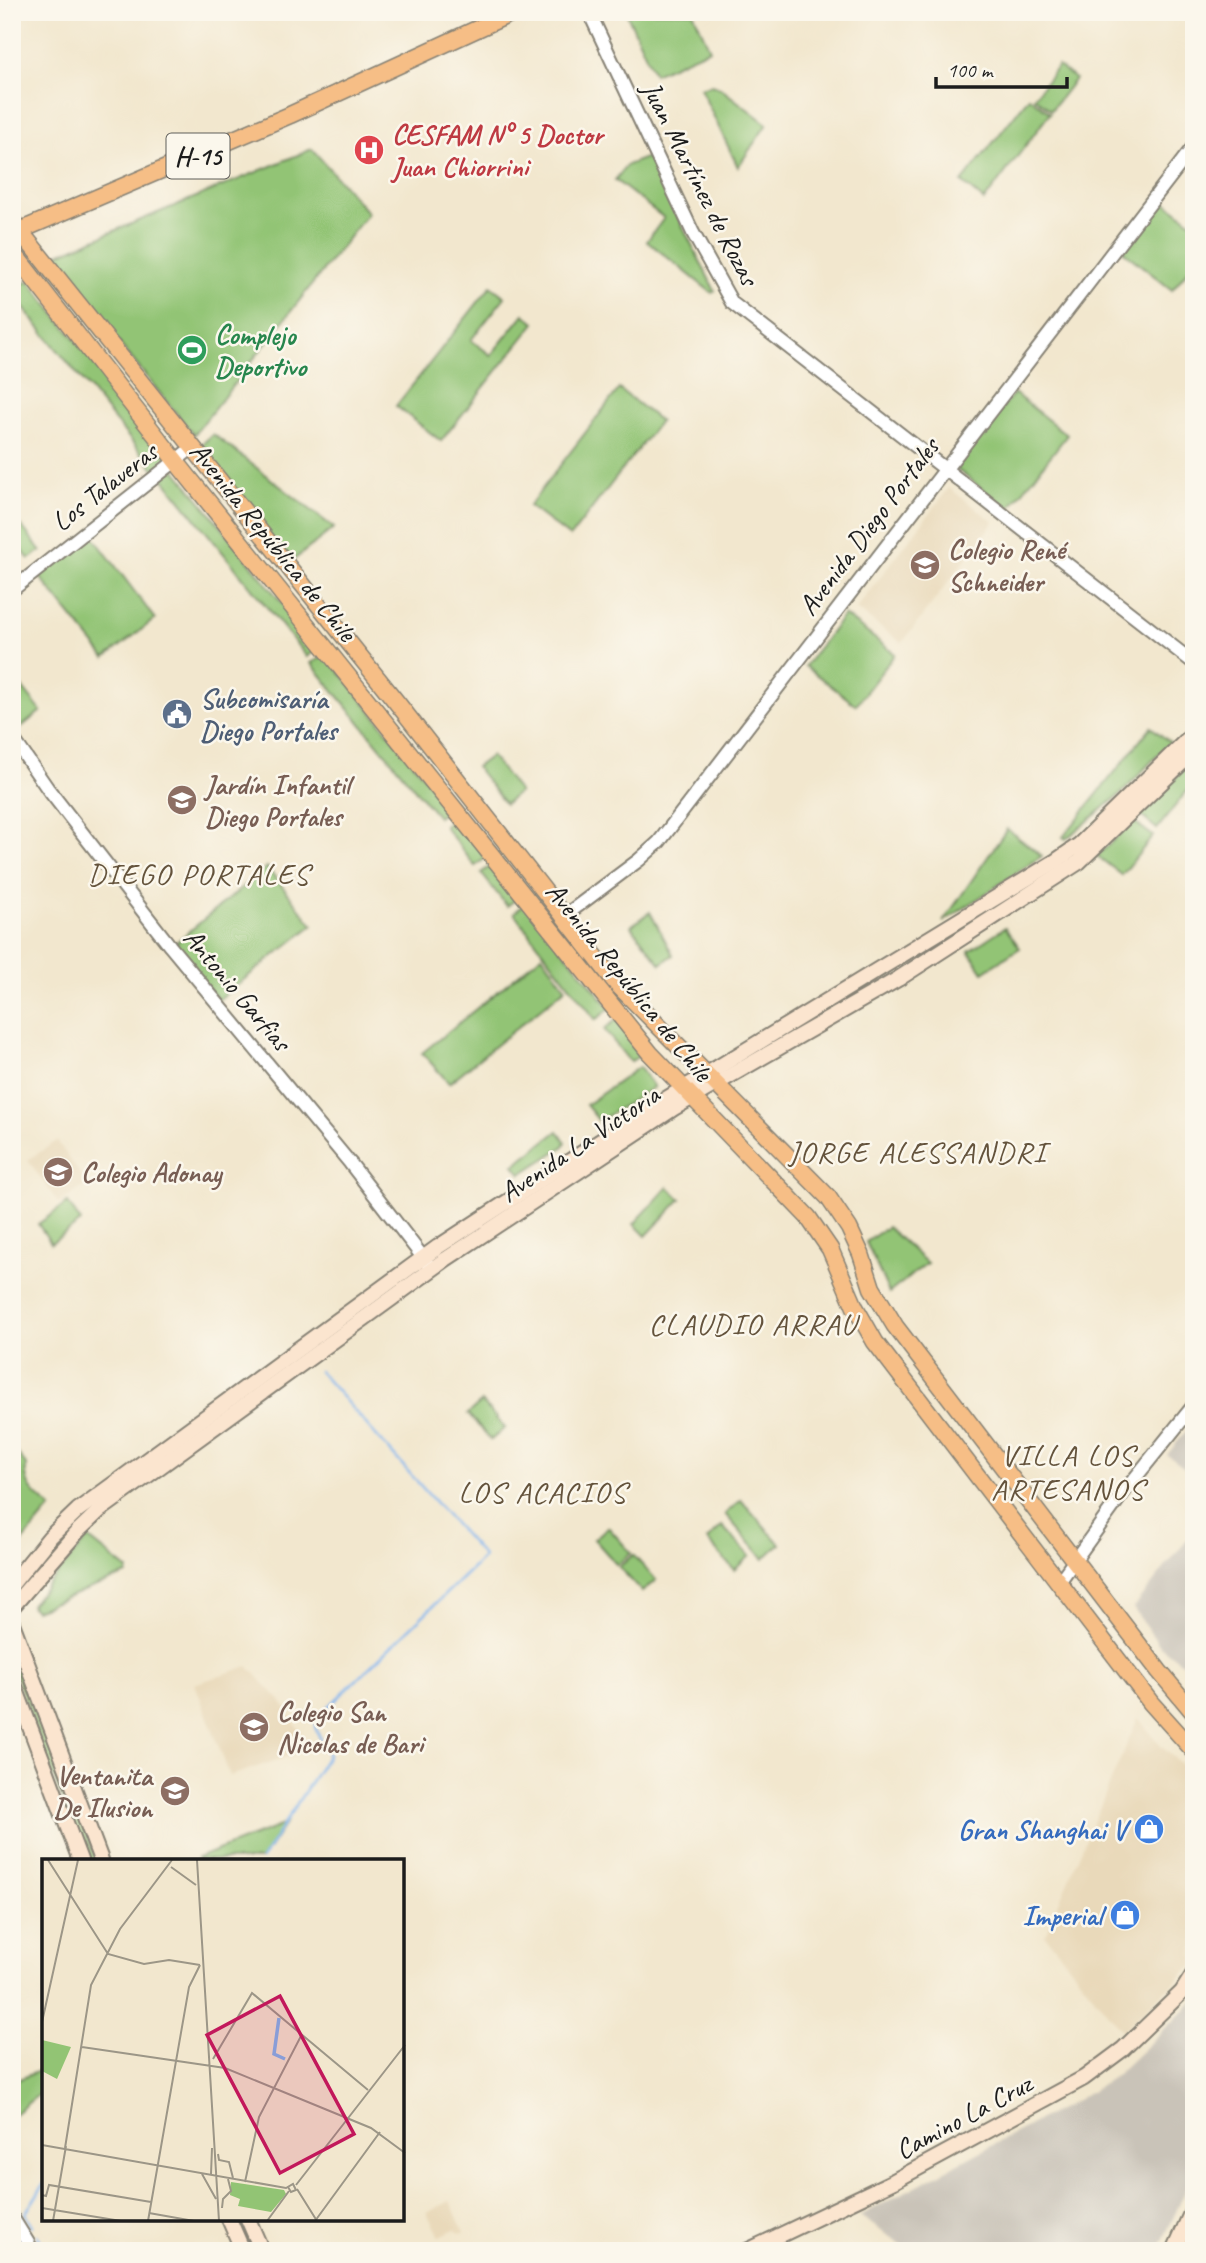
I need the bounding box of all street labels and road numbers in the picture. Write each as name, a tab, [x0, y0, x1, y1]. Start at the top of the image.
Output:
street label: Juan Martínez de Rozas	[633, 73, 768, 293]
road number: H-15	[166, 134, 230, 178]
street label: Avenida Diego Portales	[790, 429, 948, 622]
street label: Los Talaveras	[44, 433, 166, 539]
street label: Avenida República de Chile	[182, 434, 366, 650]
street label: Avenida República de Chile	[538, 874, 722, 1090]
street label: Antonio Garfias	[176, 921, 301, 1060]
street label: Avenida La Victoria	[493, 1076, 667, 1210]
street label: Camino La Cruz	[889, 2065, 1039, 2167]

